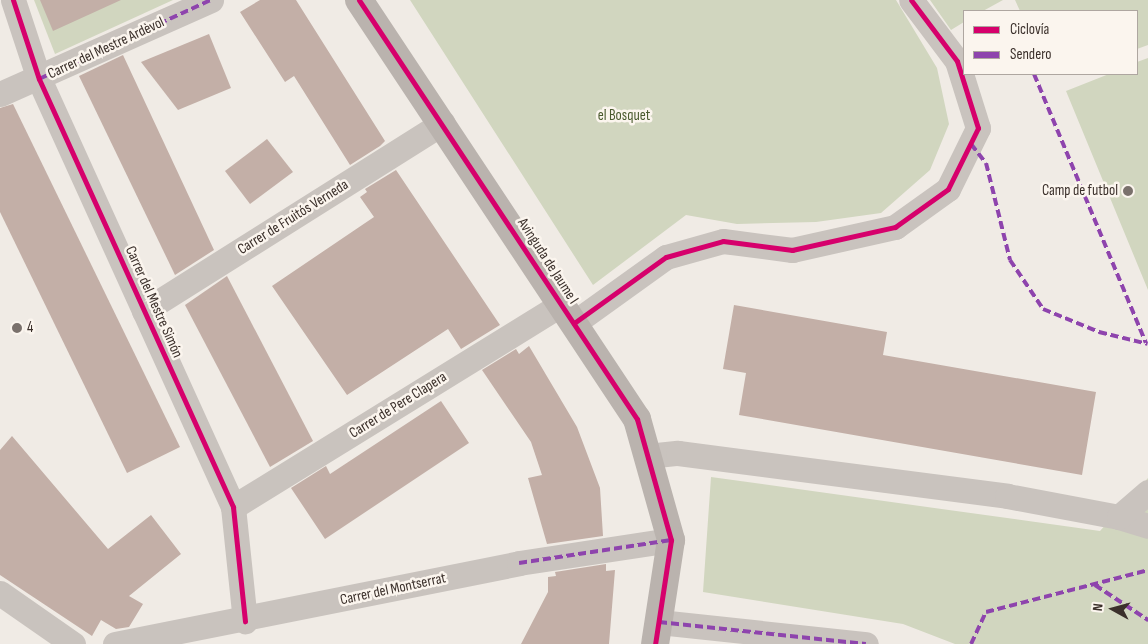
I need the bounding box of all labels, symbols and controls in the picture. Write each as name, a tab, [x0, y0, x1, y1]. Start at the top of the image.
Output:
legend	[963, 10, 1138, 75]
street label: Carrer del Mestre Ardèvol	[45, 13, 167, 83]
text: Ciclovía	[1010, 20, 1049, 39]
text: Sendero	[1010, 45, 1051, 64]
park label: el Bosquet	[598, 107, 650, 125]
street label: Carrer de Fruitós Verneda	[234, 176, 352, 258]
place label: Camp de futbol	[1042, 182, 1118, 200]
marker: Camp de futbol	[1122, 185, 1134, 197]
street label: Avinguda de Jaume I	[514, 215, 582, 307]
street label: Carrer del Mestre Simón	[121, 243, 187, 361]
place label: 4	[27, 319, 33, 337]
marker: 4	[11, 322, 23, 334]
street label: Carrer de Pere Clapera	[346, 368, 450, 442]
street label: Carrer del Montserrat	[338, 569, 448, 609]
north arrow	[1088, 584, 1138, 634]
text: N	[1089, 602, 1107, 612]

